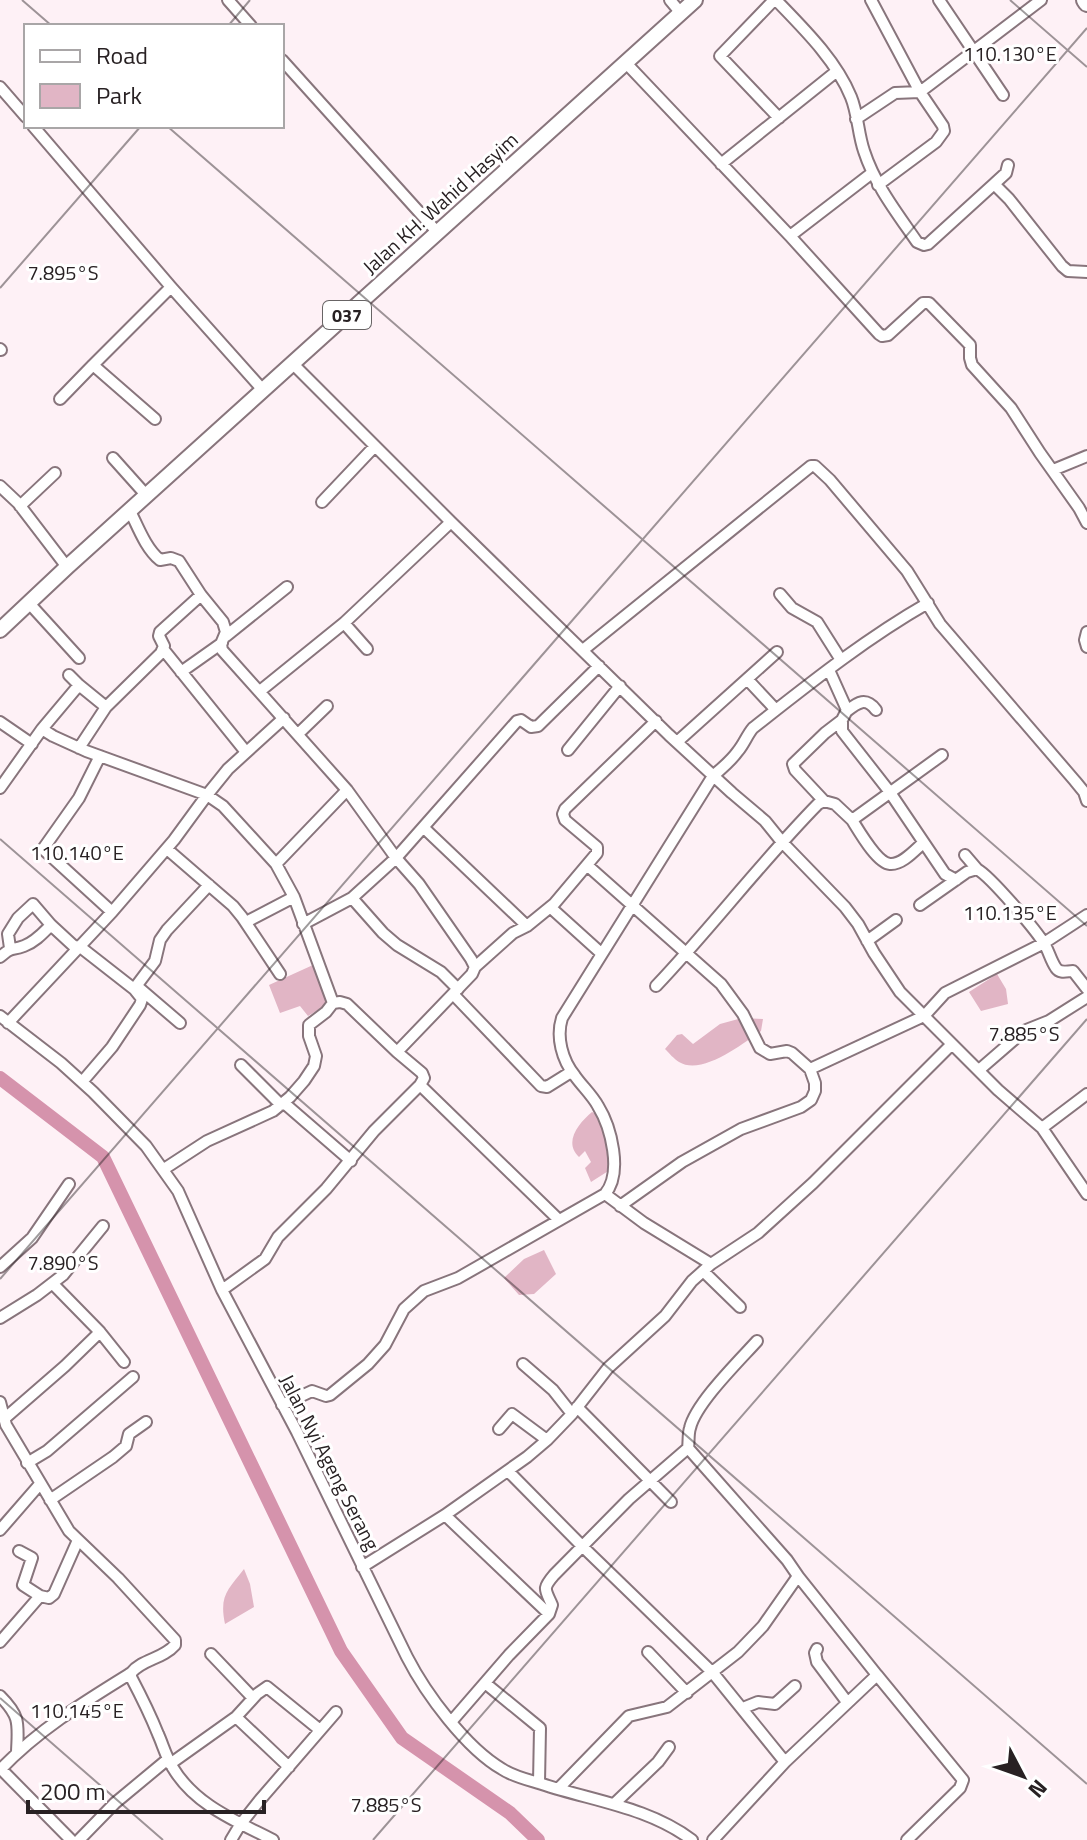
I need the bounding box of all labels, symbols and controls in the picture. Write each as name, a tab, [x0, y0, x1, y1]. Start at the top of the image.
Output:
legend	[24, 24, 284, 128]
text: Road	[96, 37, 148, 73]
text: 110.130°E	[963, 38, 1057, 69]
text: Park	[96, 77, 142, 113]
street label: Jalan KH. Wahid Hasyim	[355, 125, 525, 281]
text: 7.895°S	[27, 257, 99, 288]
road number: 037	[323, 301, 371, 329]
text: 110.140°E	[30, 837, 124, 868]
text: 110.135°E	[963, 897, 1057, 928]
text: 7.885°S	[988, 1018, 1060, 1049]
text: 7.890°S	[27, 1247, 99, 1278]
street label: Jalan Nyi Ageng Serang	[272, 1369, 388, 1555]
text: 110.145°E	[30, 1695, 124, 1726]
north arrow	[983, 1736, 1063, 1816]
scale bar	[28, 1764, 264, 1814]
text: N	[1020, 1772, 1056, 1806]
text: 200 m	[40, 1773, 106, 1809]
text: 7.885°S	[350, 1789, 422, 1820]

